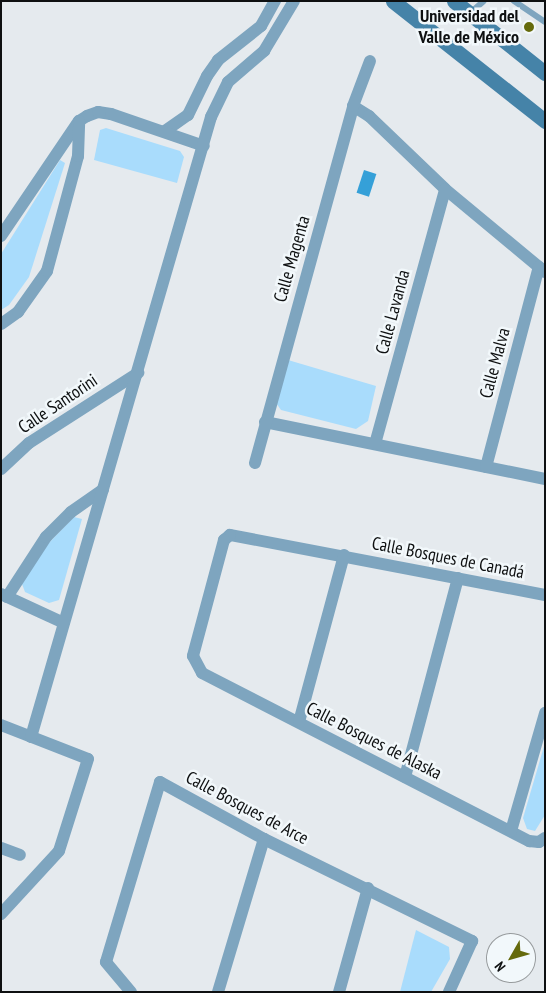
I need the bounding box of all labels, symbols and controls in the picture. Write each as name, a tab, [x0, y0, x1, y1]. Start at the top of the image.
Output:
place label: Universidad del Valle de México	[418, 6, 519, 48]
marker: Universidad del Valle de México	[523, 21, 535, 33]
street label: Calle Magenta	[269, 213, 315, 305]
street label: Calle Lavanda	[371, 268, 415, 356]
street label: Calle Malva	[475, 325, 515, 401]
street label: Calle Santorini	[14, 370, 102, 438]
street label: Calle Bosques de Canadá	[370, 533, 526, 583]
street label: Calle Bosques de Alaska	[303, 697, 445, 785]
street label: Calle Bosques de Arce	[182, 767, 312, 849]
north arrow	[486, 933, 536, 983]
text: N	[491, 958, 509, 975]

